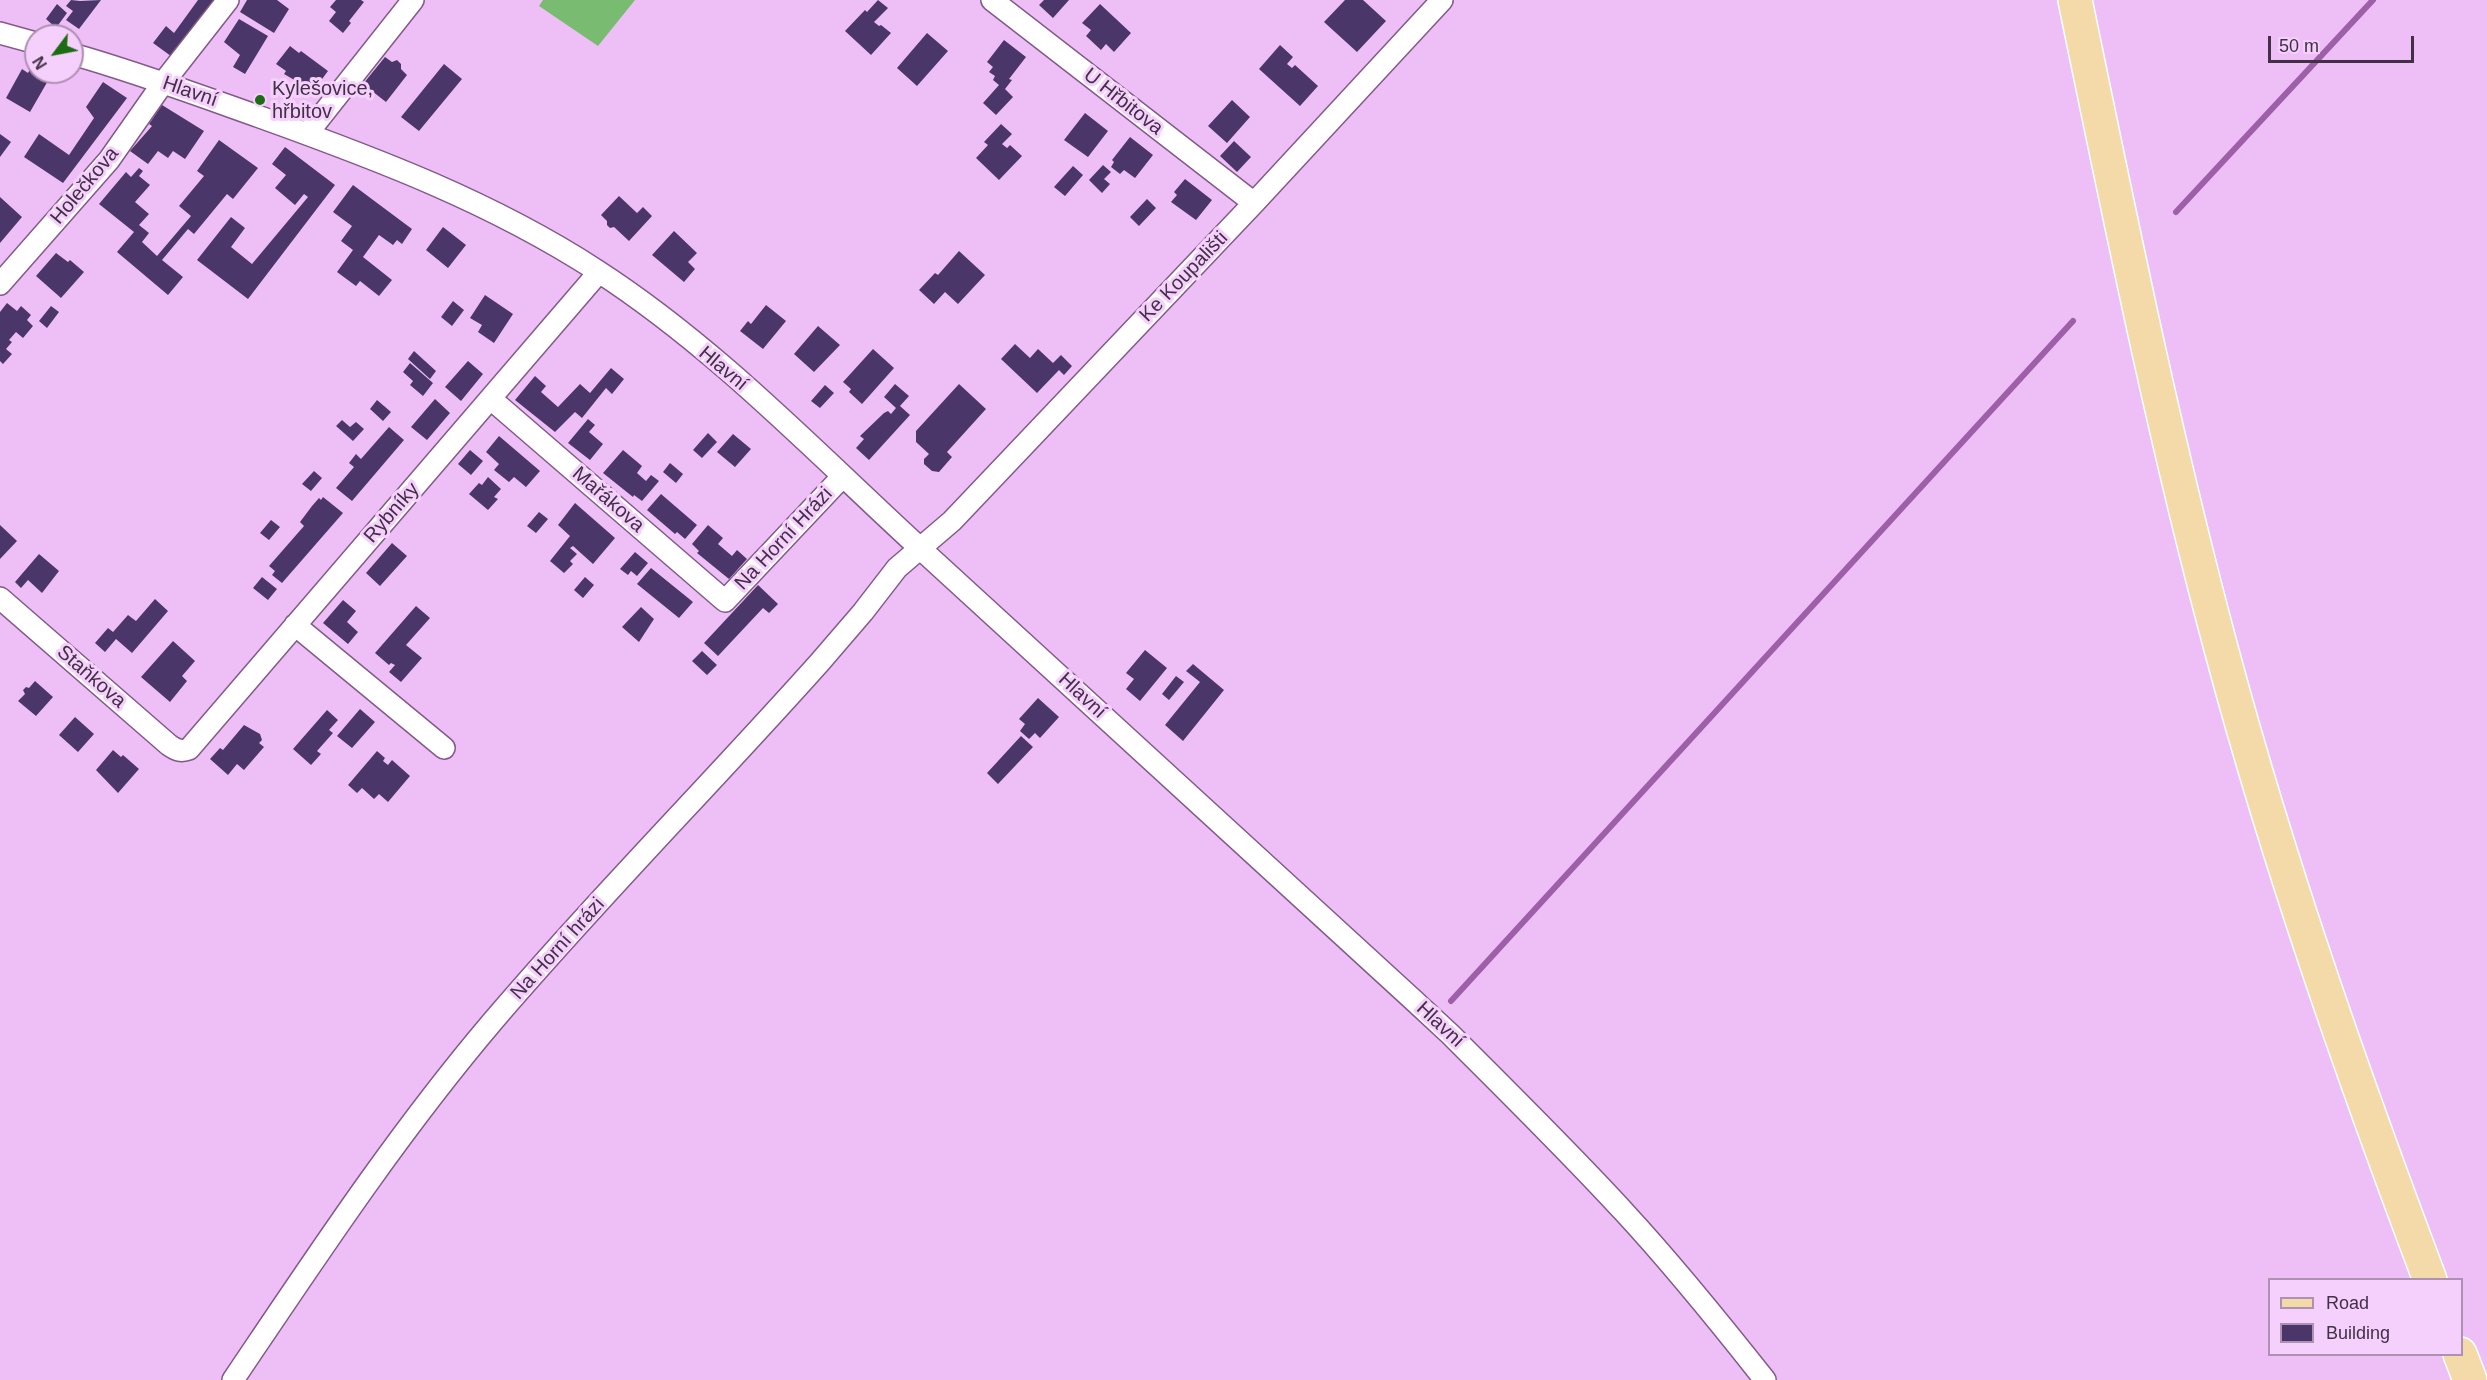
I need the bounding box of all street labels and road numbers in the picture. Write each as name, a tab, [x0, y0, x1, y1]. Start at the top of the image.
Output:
street label: U Hřbitova	[1078, 63, 1168, 141]
street label: Hlavní	[159, 71, 221, 113]
street label: Holečkova	[46, 143, 124, 229]
street label: Ke Koupališti	[1135, 227, 1233, 327]
street label: Hlavní	[694, 342, 752, 396]
street label: Mařákova	[567, 462, 649, 538]
street label: Rybníky	[359, 478, 425, 548]
street label: Na Horní Hrázi	[730, 482, 838, 596]
street label: Staňkova	[52, 641, 130, 713]
street label: Hlavní	[1053, 668, 1111, 724]
street label: Na Horní hrázi	[506, 893, 610, 1005]
street label: Hlavní	[1411, 997, 1469, 1053]

